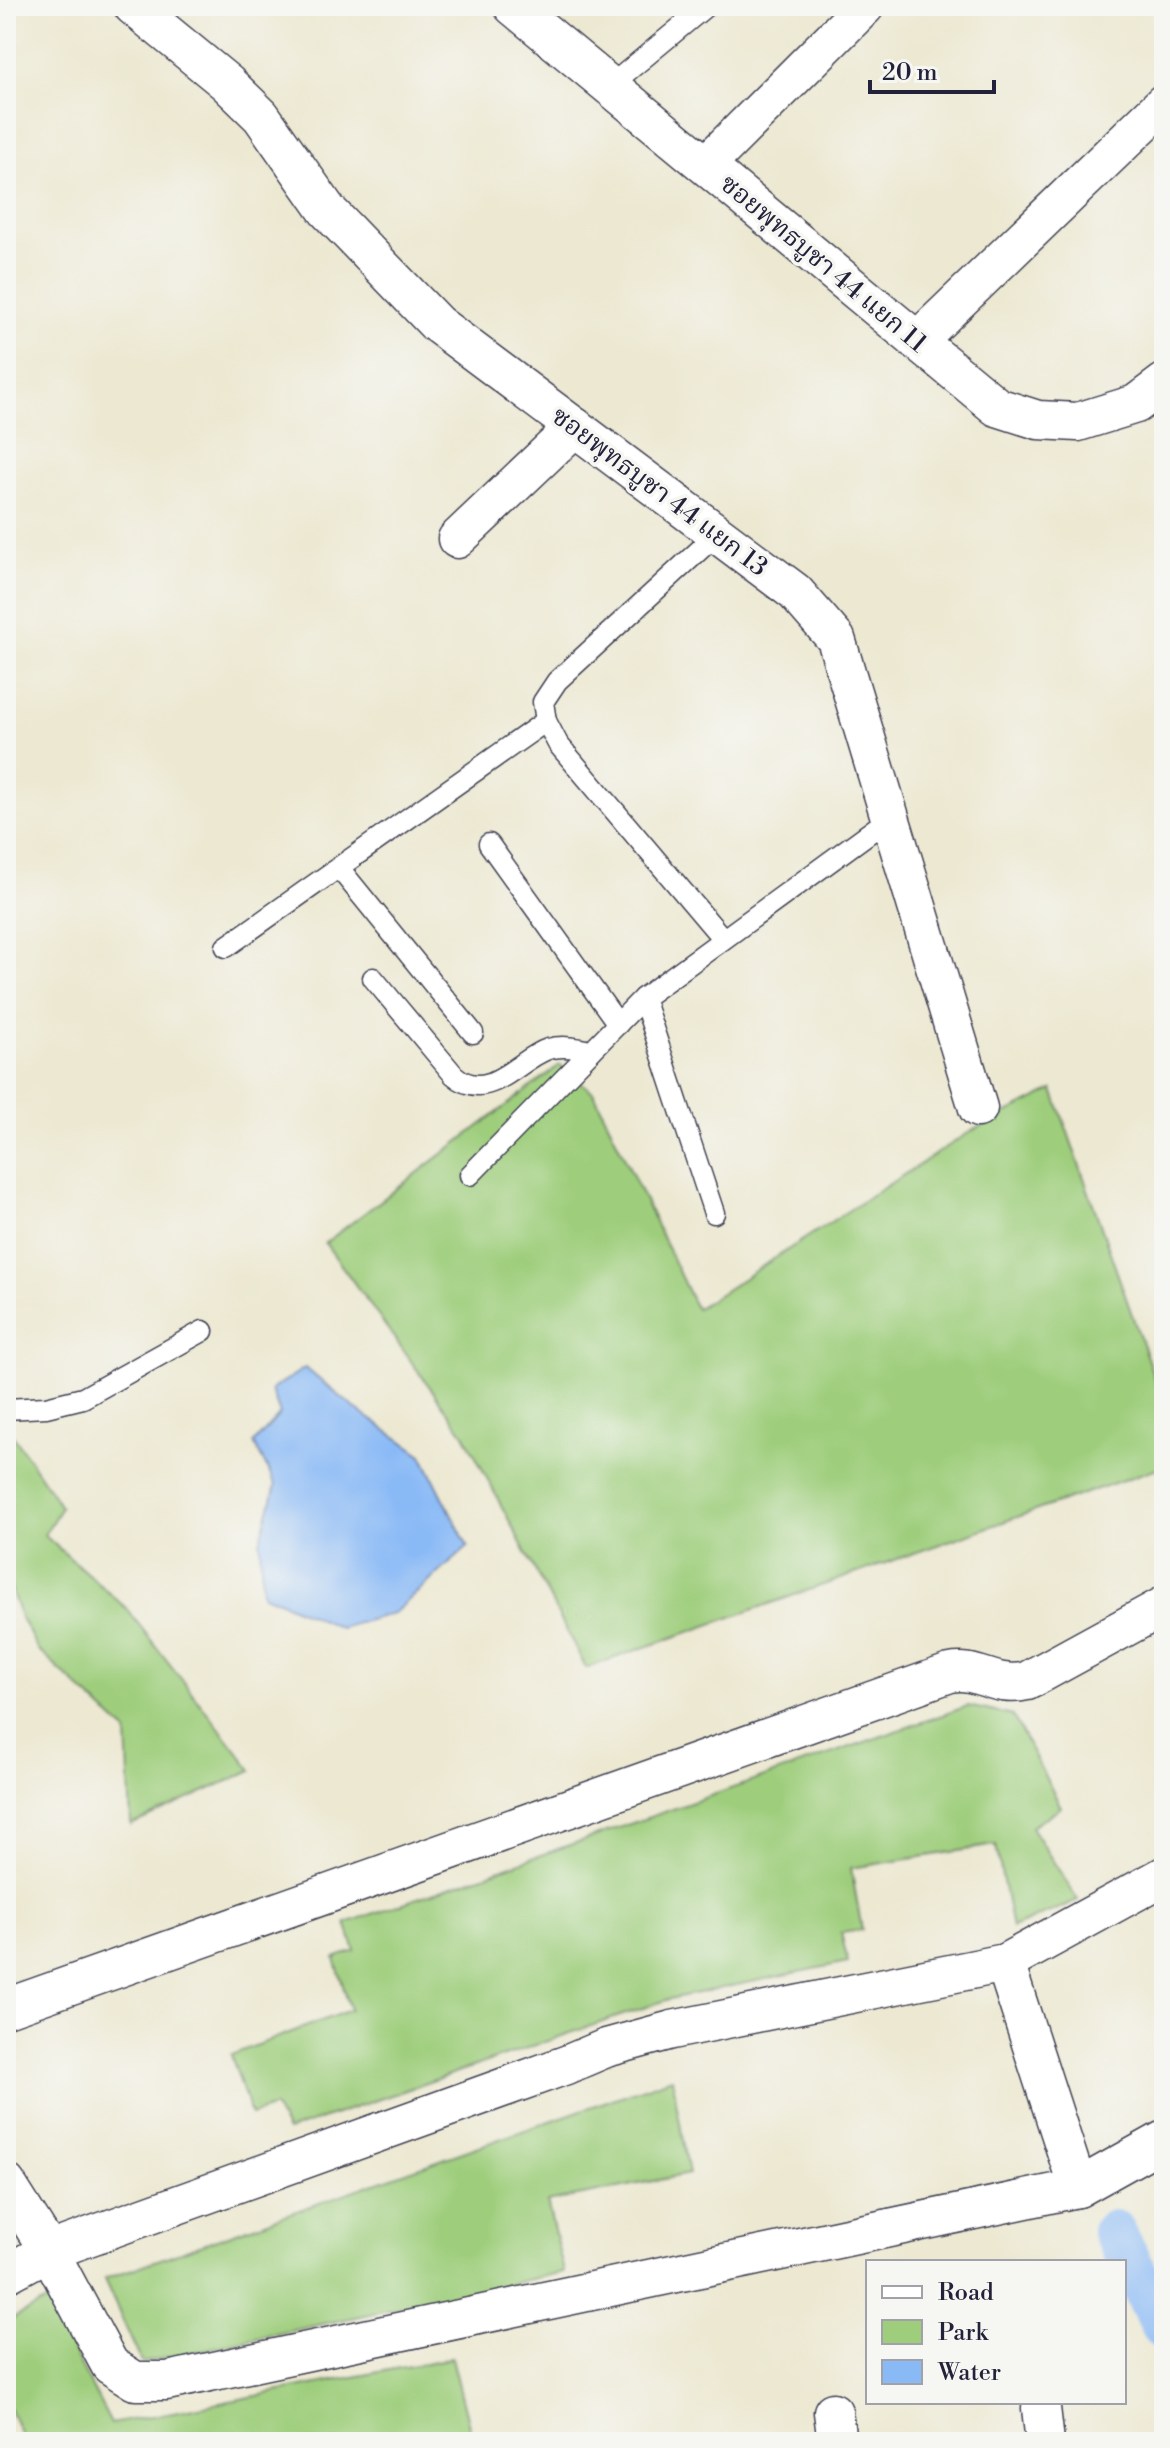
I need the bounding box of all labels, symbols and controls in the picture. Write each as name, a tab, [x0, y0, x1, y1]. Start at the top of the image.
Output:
scale bar	[870, 44, 994, 94]
text: 20 m	[882, 58, 938, 88]
street label: ซอยพุทธบูชา 44 แยก 11	[713, 168, 933, 360]
street label: ซอยพุทธบูชา 44 แยก 13	[544, 400, 774, 584]
legend	[866, 2260, 1126, 2404]
text: Road	[938, 2278, 994, 2308]
text: Park	[938, 2318, 989, 2348]
text: Water	[937, 2358, 1001, 2388]

